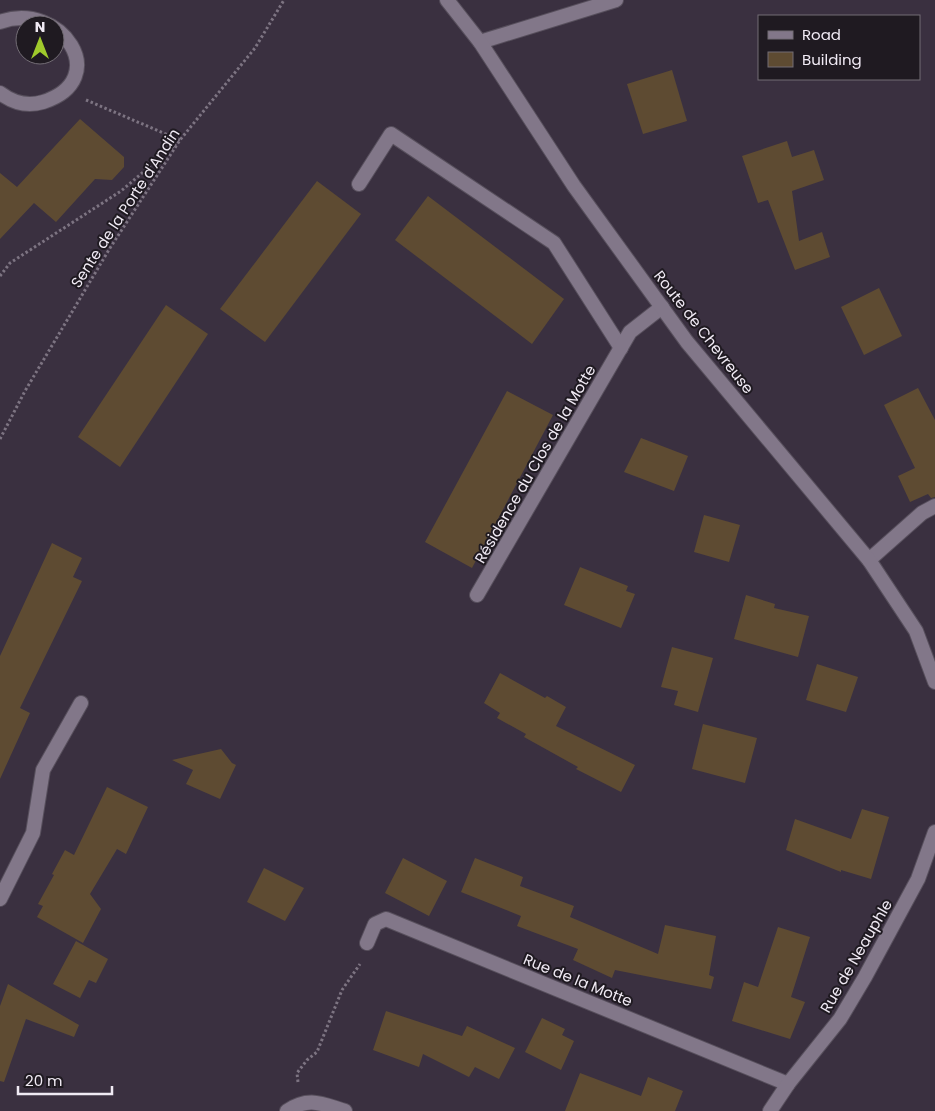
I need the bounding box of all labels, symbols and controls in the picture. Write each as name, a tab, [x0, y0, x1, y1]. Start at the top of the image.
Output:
north arrow	[15, 15, 65, 65]
legend	[758, 15, 920, 80]
text: N	[35, 17, 45, 37]
text: Road	[802, 24, 841, 45]
text: Building	[802, 49, 862, 70]
street label: Sente de la Porte d'Andin	[66, 124, 184, 292]
street label: Route de Chevreuse	[649, 266, 759, 398]
street label: Résidence du Clos de la Motte	[469, 361, 601, 567]
street label: Rue de Neauphle	[815, 895, 897, 1017]
street label: Rue de la Motte	[520, 949, 636, 1011]
scale bar	[18, 1064, 111, 1096]
text: 20 m	[25, 1070, 63, 1091]

